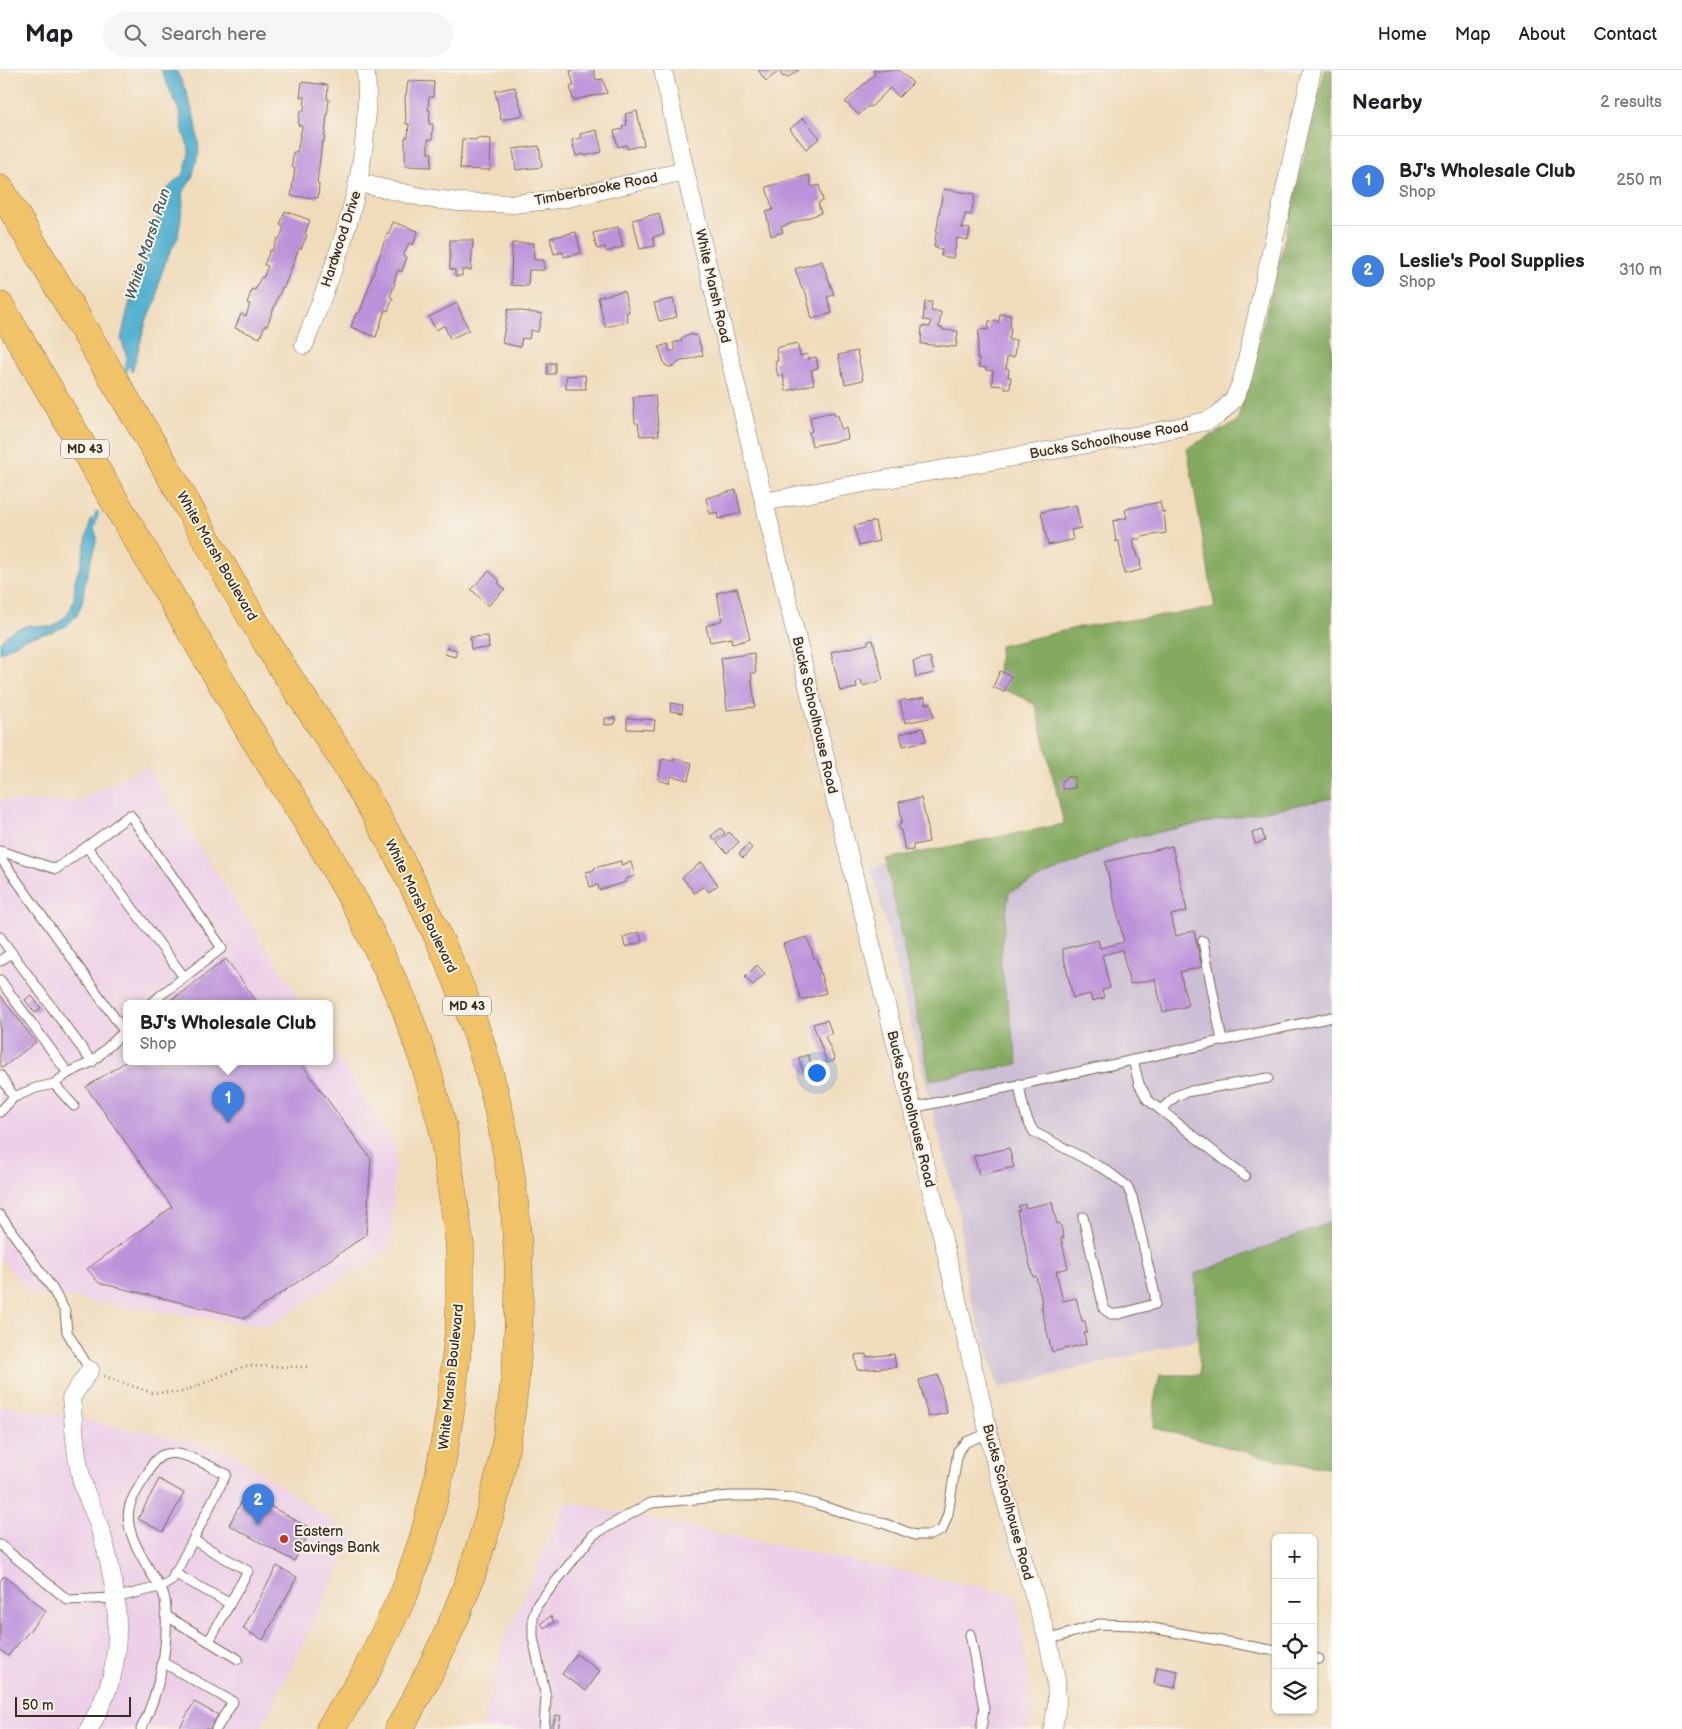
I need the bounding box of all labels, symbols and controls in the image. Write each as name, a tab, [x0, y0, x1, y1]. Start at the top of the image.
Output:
search box	[103, 12, 453, 57]
text: Map	[25, 20, 73, 49]
icon: search	[121, 21, 149, 49]
text: Search here	[161, 23, 267, 46]
text: Home	[1378, 24, 1427, 45]
text: Map	[1455, 24, 1491, 45]
text: About	[1519, 24, 1566, 45]
text: Contact	[1594, 24, 1657, 45]
text: Nearby	[1352, 90, 1422, 115]
text: 2 results	[1600, 93, 1662, 112]
text: BJ's Wholesale Club	[1399, 160, 1576, 183]
street label: Timberbrooke Road	[533, 169, 659, 209]
text: 1	[1365, 171, 1371, 190]
text: 250 m	[1616, 171, 1662, 190]
text: Shop	[1399, 183, 1436, 202]
water label: White Marsh Run	[121, 186, 175, 302]
street label: Hardwood Drive	[317, 189, 365, 289]
street label: White Marsh Road	[692, 227, 734, 345]
text: Leslie's Pool Supplies	[1399, 250, 1585, 273]
text: 2	[1363, 261, 1373, 280]
text: 310 m	[1619, 261, 1662, 280]
text: Shop	[1399, 273, 1436, 292]
street label: Bucks Schoolhouse Road	[1028, 418, 1190, 462]
road number: MD 43	[61, 439, 109, 458]
street label: White Marsh Boulevard	[173, 488, 261, 624]
street label: Bucks Schoolhouse Road	[789, 635, 841, 795]
street label: White Marsh Boulevard	[381, 836, 461, 976]
road number: MD 43	[443, 996, 491, 1016]
popup	[123, 1000, 333, 1065]
text: BJ's Wholesale Club	[140, 1012, 316, 1035]
street label: Bucks Schoolhouse Road	[883, 1029, 939, 1189]
text: Shop	[140, 1035, 177, 1054]
your location	[804, 1060, 830, 1086]
pin: 1	[212, 1082, 244, 1123]
street label: White Marsh Boulevard	[435, 1303, 467, 1451]
street label: Bucks Schoolhouse Road	[979, 1422, 1037, 1582]
pin: 2	[242, 1484, 274, 1525]
place label: Eastern Savings Bank	[294, 1523, 379, 1556]
marker: Eastern Savings Bank	[278, 1533, 290, 1545]
map controls	[1272, 1534, 1317, 1714]
button: +	[1272, 1534, 1317, 1579]
button: −	[1272, 1579, 1317, 1624]
button: locate	[1272, 1624, 1317, 1669]
button: layers	[1272, 1669, 1317, 1714]
scale bar	[15, 1694, 131, 1717]
text: 50 m	[22, 1697, 54, 1714]

